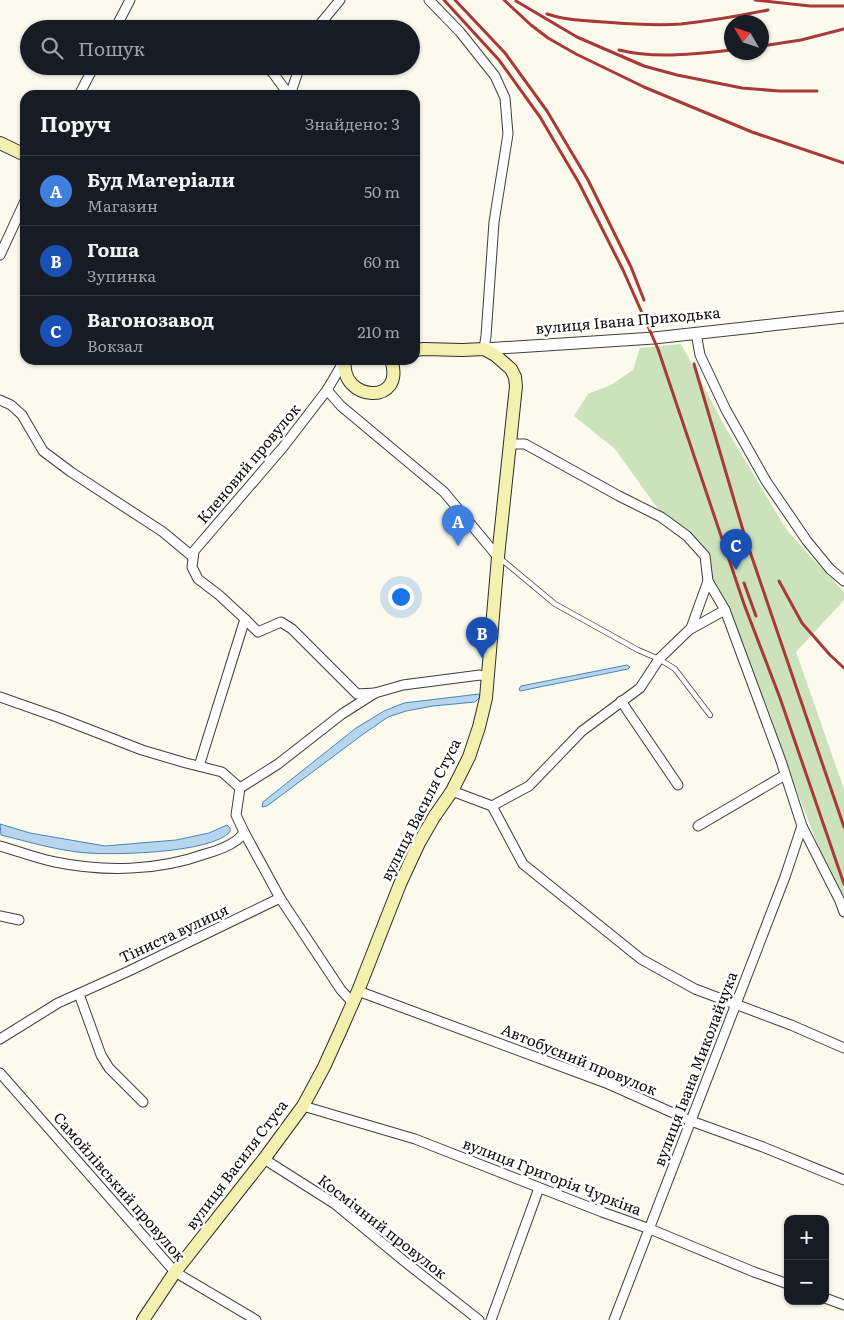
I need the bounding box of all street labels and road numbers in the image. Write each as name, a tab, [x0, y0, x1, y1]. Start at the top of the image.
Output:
street label: вулиця Івана Приходька	[534, 300, 722, 339]
street label: Кленовий провулок	[191, 398, 305, 528]
street label: вулиця Василя Стуса	[374, 733, 466, 885]
street label: Тіниста вулиця	[115, 897, 232, 968]
street label: вулиця Івана Миколайчука	[647, 967, 743, 1169]
street label: Автобусний провулок	[498, 1017, 661, 1100]
street label: вулиця Василя Стуса	[179, 1093, 293, 1234]
street label: Самойлівський провулок	[49, 1106, 192, 1266]
street label: вулиця Григорія Чуркіна	[460, 1131, 646, 1221]
street label: Космічний провулок	[314, 1168, 452, 1284]

